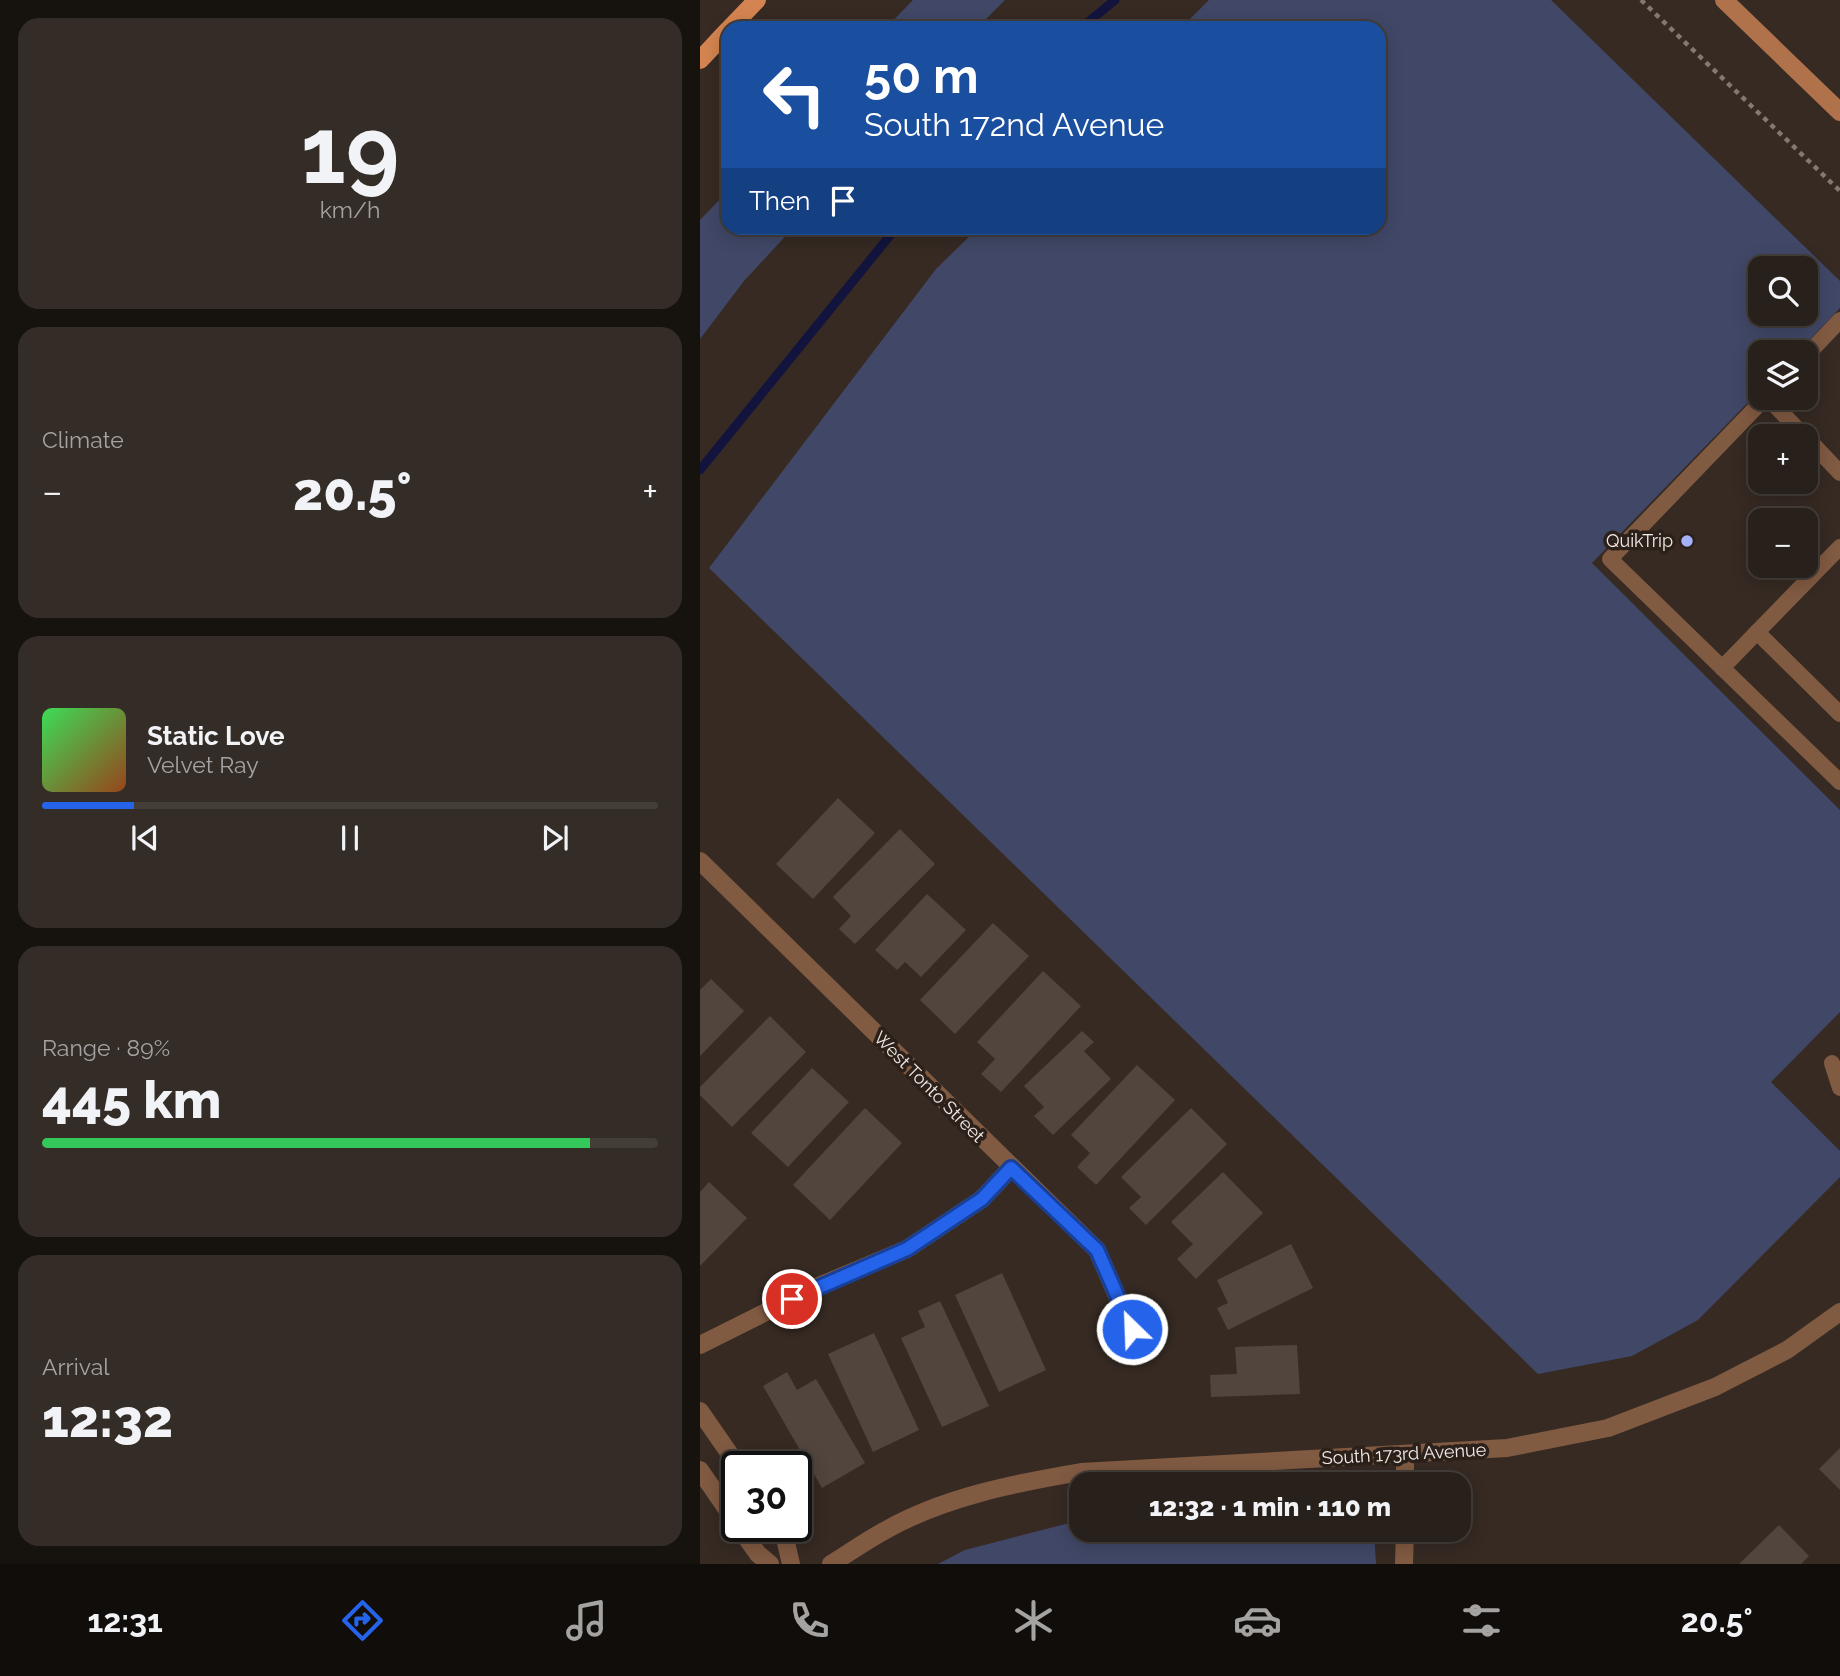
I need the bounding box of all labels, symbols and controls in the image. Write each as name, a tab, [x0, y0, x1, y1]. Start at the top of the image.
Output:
text: 50 m	[864, 47, 979, 104]
icon: left	[749, 49, 840, 140]
text: 19	[301, 97, 399, 204]
text: South 172nd Avenue	[864, 106, 1164, 143]
icon: arrive	[824, 182, 862, 220]
text: Then	[749, 186, 810, 216]
text: km/h	[320, 196, 380, 223]
map controls	[1748, 256, 1818, 578]
button: search	[1748, 256, 1818, 326]
button: layers	[1748, 340, 1818, 410]
button: +	[1748, 424, 1818, 494]
text: Climate	[42, 426, 124, 453]
text: 20.5°	[293, 461, 412, 522]
text: −	[42, 469, 62, 514]
text: +	[642, 469, 658, 514]
button: −	[1748, 508, 1818, 578]
place label: QuikTrip	[1606, 530, 1673, 551]
marker: QuikTrip	[1679, 533, 1695, 549]
text: Static Love	[147, 721, 285, 751]
text: Velvet Ray	[147, 751, 259, 778]
icon: previous	[126, 819, 164, 857]
icon: pause	[331, 819, 369, 857]
icon: next	[536, 819, 574, 857]
street label: West Tonto Street	[870, 1027, 989, 1146]
text: Range · 89%	[42, 1034, 170, 1061]
text: 445 km	[42, 1069, 221, 1130]
pin	[762, 1269, 822, 1329]
icon: arrive	[773, 1280, 811, 1318]
position arrow	[1095, 1292, 1169, 1366]
text: Arrival	[42, 1353, 109, 1380]
text: 12:32	[42, 1388, 173, 1449]
street label: South 173rd Avenue	[1321, 1439, 1487, 1468]
speed limit sign: 30	[721, 1451, 812, 1542]
text: 12:32 · 1 min · 110 m	[1149, 1492, 1391, 1522]
icon: directions	[338, 1596, 387, 1645]
icon: music	[562, 1596, 611, 1645]
icon: phone	[785, 1596, 834, 1645]
icon: climate	[1009, 1596, 1058, 1645]
icon: car	[1233, 1596, 1282, 1645]
icon: filters	[1457, 1596, 1506, 1645]
text: 12:31	[87, 1602, 163, 1639]
text: 20.5°	[1681, 1602, 1753, 1639]

